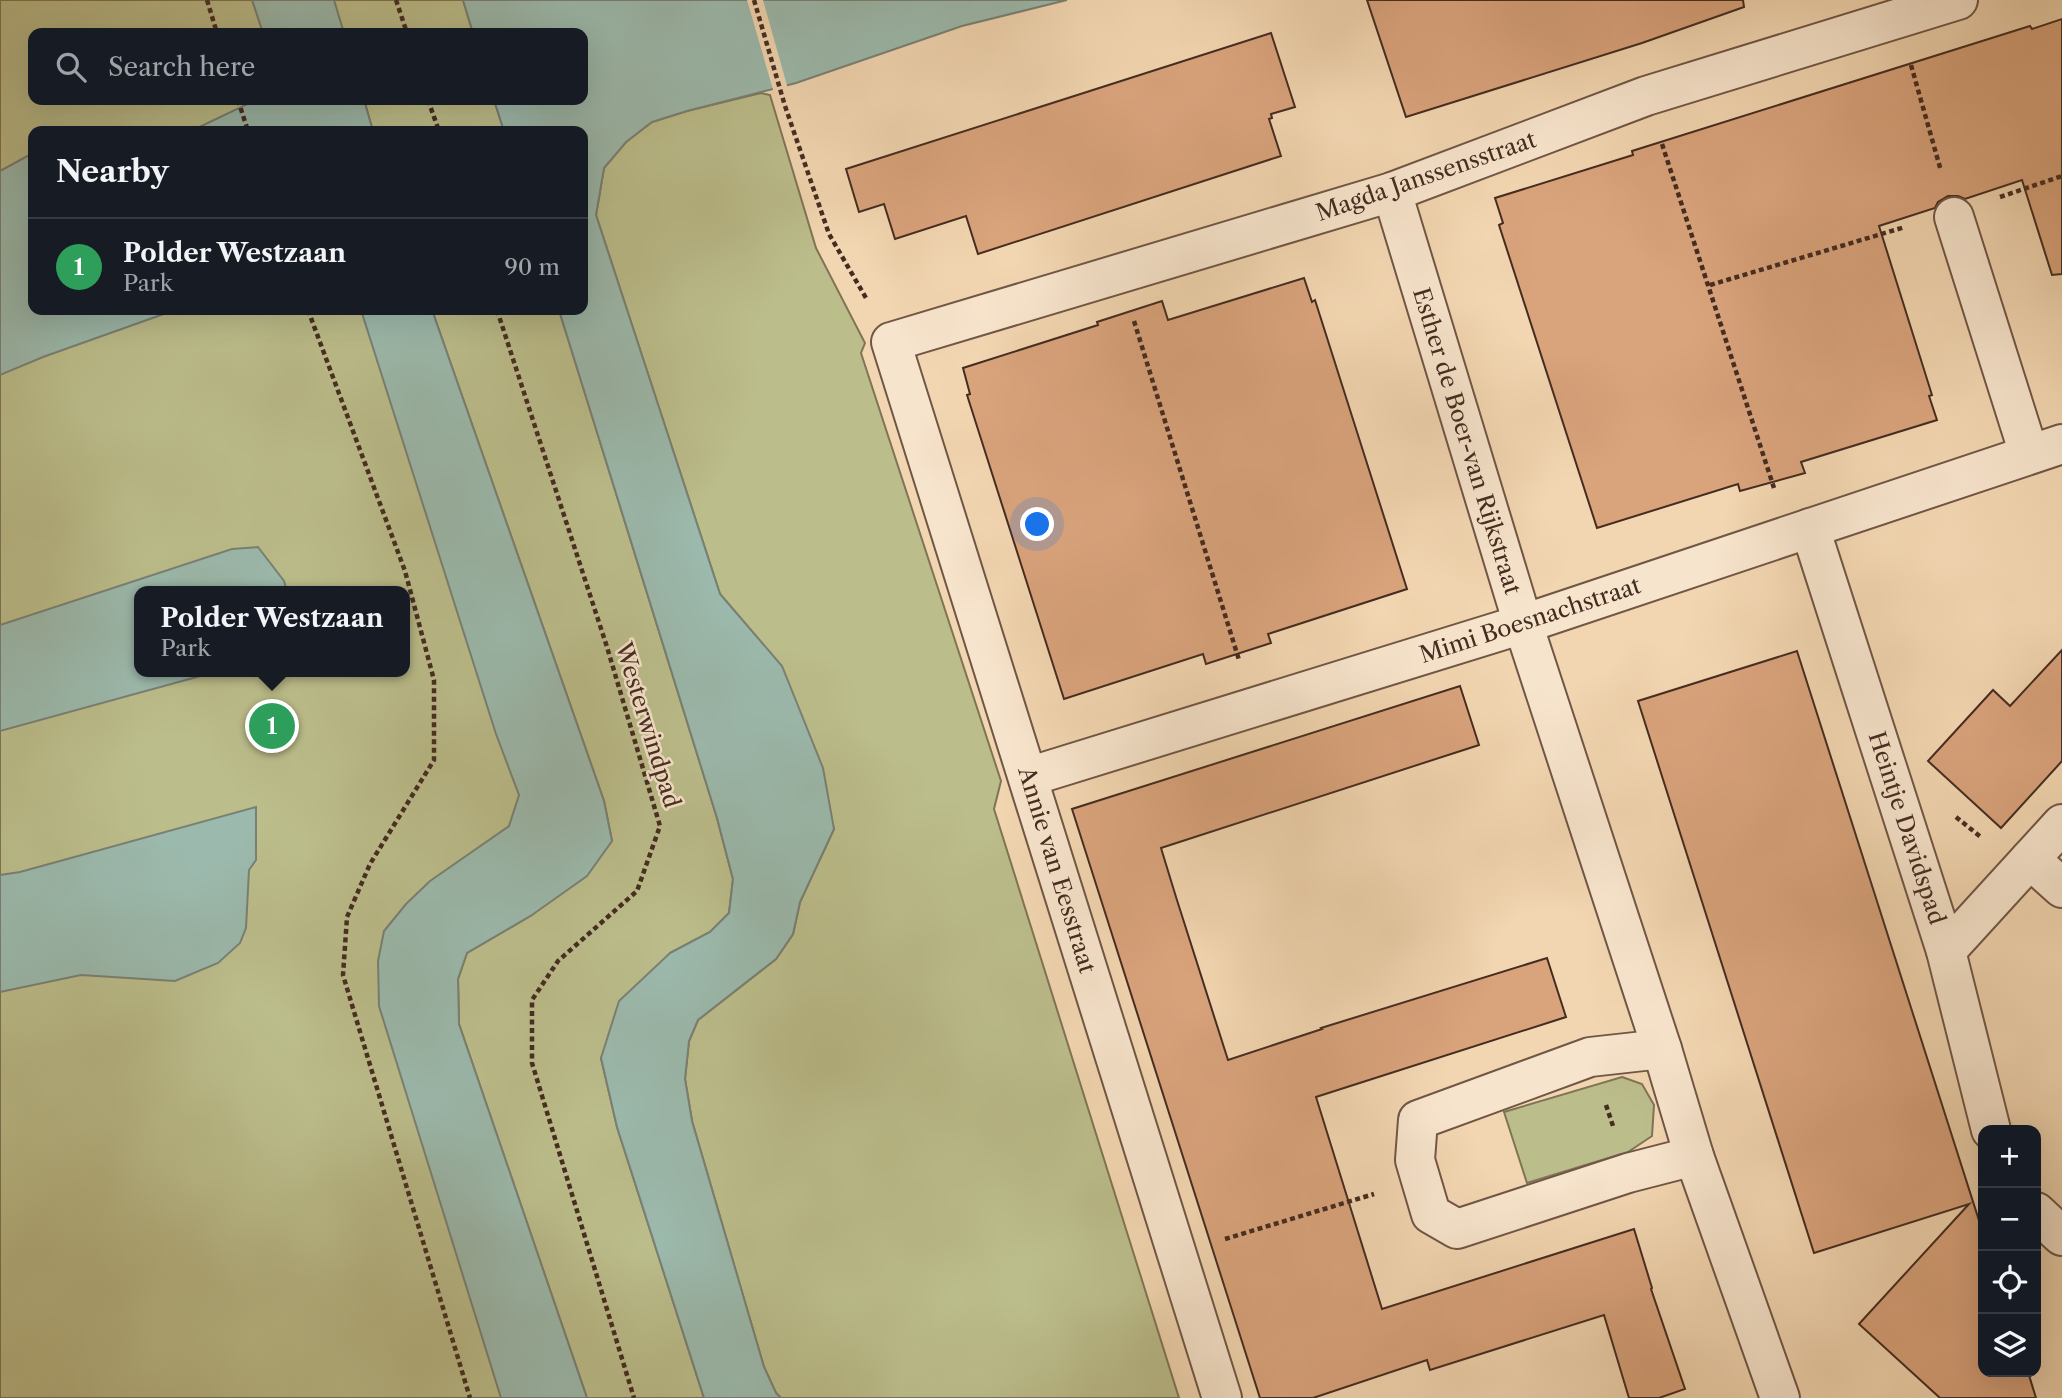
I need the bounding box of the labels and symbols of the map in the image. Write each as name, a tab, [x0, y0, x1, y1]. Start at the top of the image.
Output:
street label: Magda Janssensstraat	[1312, 125, 1540, 227]
street label: Esther de Boer-van Rijkstraat	[1407, 284, 1527, 598]
your location	[1020, 507, 1054, 541]
street label: Mimi Boesnachstraat	[1416, 571, 1644, 669]
street label: Westerwindpad	[609, 638, 686, 811]
pin: 1	[249, 700, 295, 752]
street label: Heintje Davidspad	[1863, 728, 1951, 928]
street label: Annie van Eesstraat	[1012, 762, 1102, 977]

